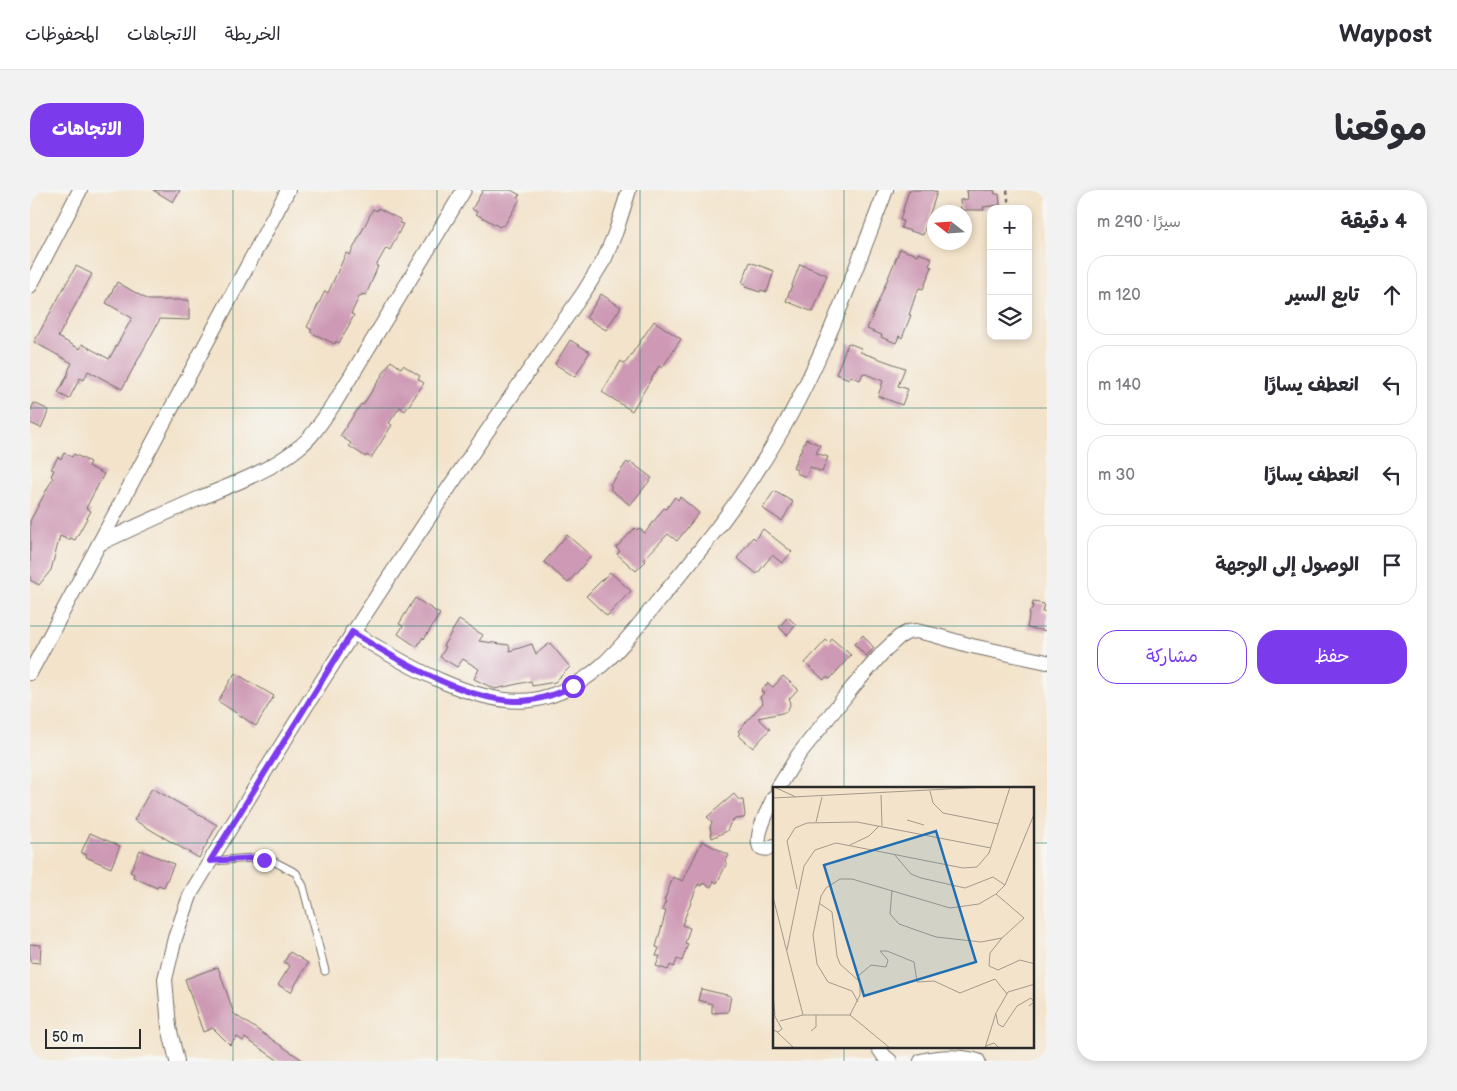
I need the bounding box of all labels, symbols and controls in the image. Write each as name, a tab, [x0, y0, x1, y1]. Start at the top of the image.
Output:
text: Waypost	[1339, 20, 1432, 49]
text: المحفوظات	[25, 24, 99, 45]
text: الاتجاهات	[127, 24, 197, 45]
text: الخريطة	[225, 24, 281, 45]
button: الاتجاهات	[30, 103, 144, 157]
text: موقعنا	[1334, 108, 1427, 151]
north arrow	[927, 205, 972, 250]
map controls	[987, 205, 1032, 340]
button: +	[987, 205, 1032, 250]
text: 4 دقيقة	[1341, 209, 1407, 234]
text: سيرًا · 290 m	[1097, 213, 1181, 232]
button: −	[987, 250, 1032, 295]
icon: ahead	[1378, 281, 1406, 309]
text: تابع السير	[1286, 284, 1359, 307]
text: 120 m	[1098, 286, 1141, 305]
button: layers	[987, 295, 1032, 340]
icon: left	[1378, 371, 1406, 399]
text: انعطف يسارًا	[1264, 374, 1359, 397]
text: 140 m	[1098, 376, 1141, 395]
icon: left	[1378, 461, 1406, 489]
text: انعطف يسارًا	[1264, 464, 1359, 487]
text: 30 m	[1098, 466, 1135, 485]
icon: arrive	[1378, 551, 1406, 579]
text: الوصول إلى الوجهة	[1215, 554, 1359, 577]
button: مشاركة	[1097, 630, 1247, 684]
button: حفظ	[1257, 630, 1407, 684]
route start	[562, 675, 585, 698]
inset map	[773, 787, 1034, 1048]
route end	[253, 849, 276, 872]
scale bar	[45, 1026, 141, 1049]
text: 50 m	[52, 1029, 84, 1046]

